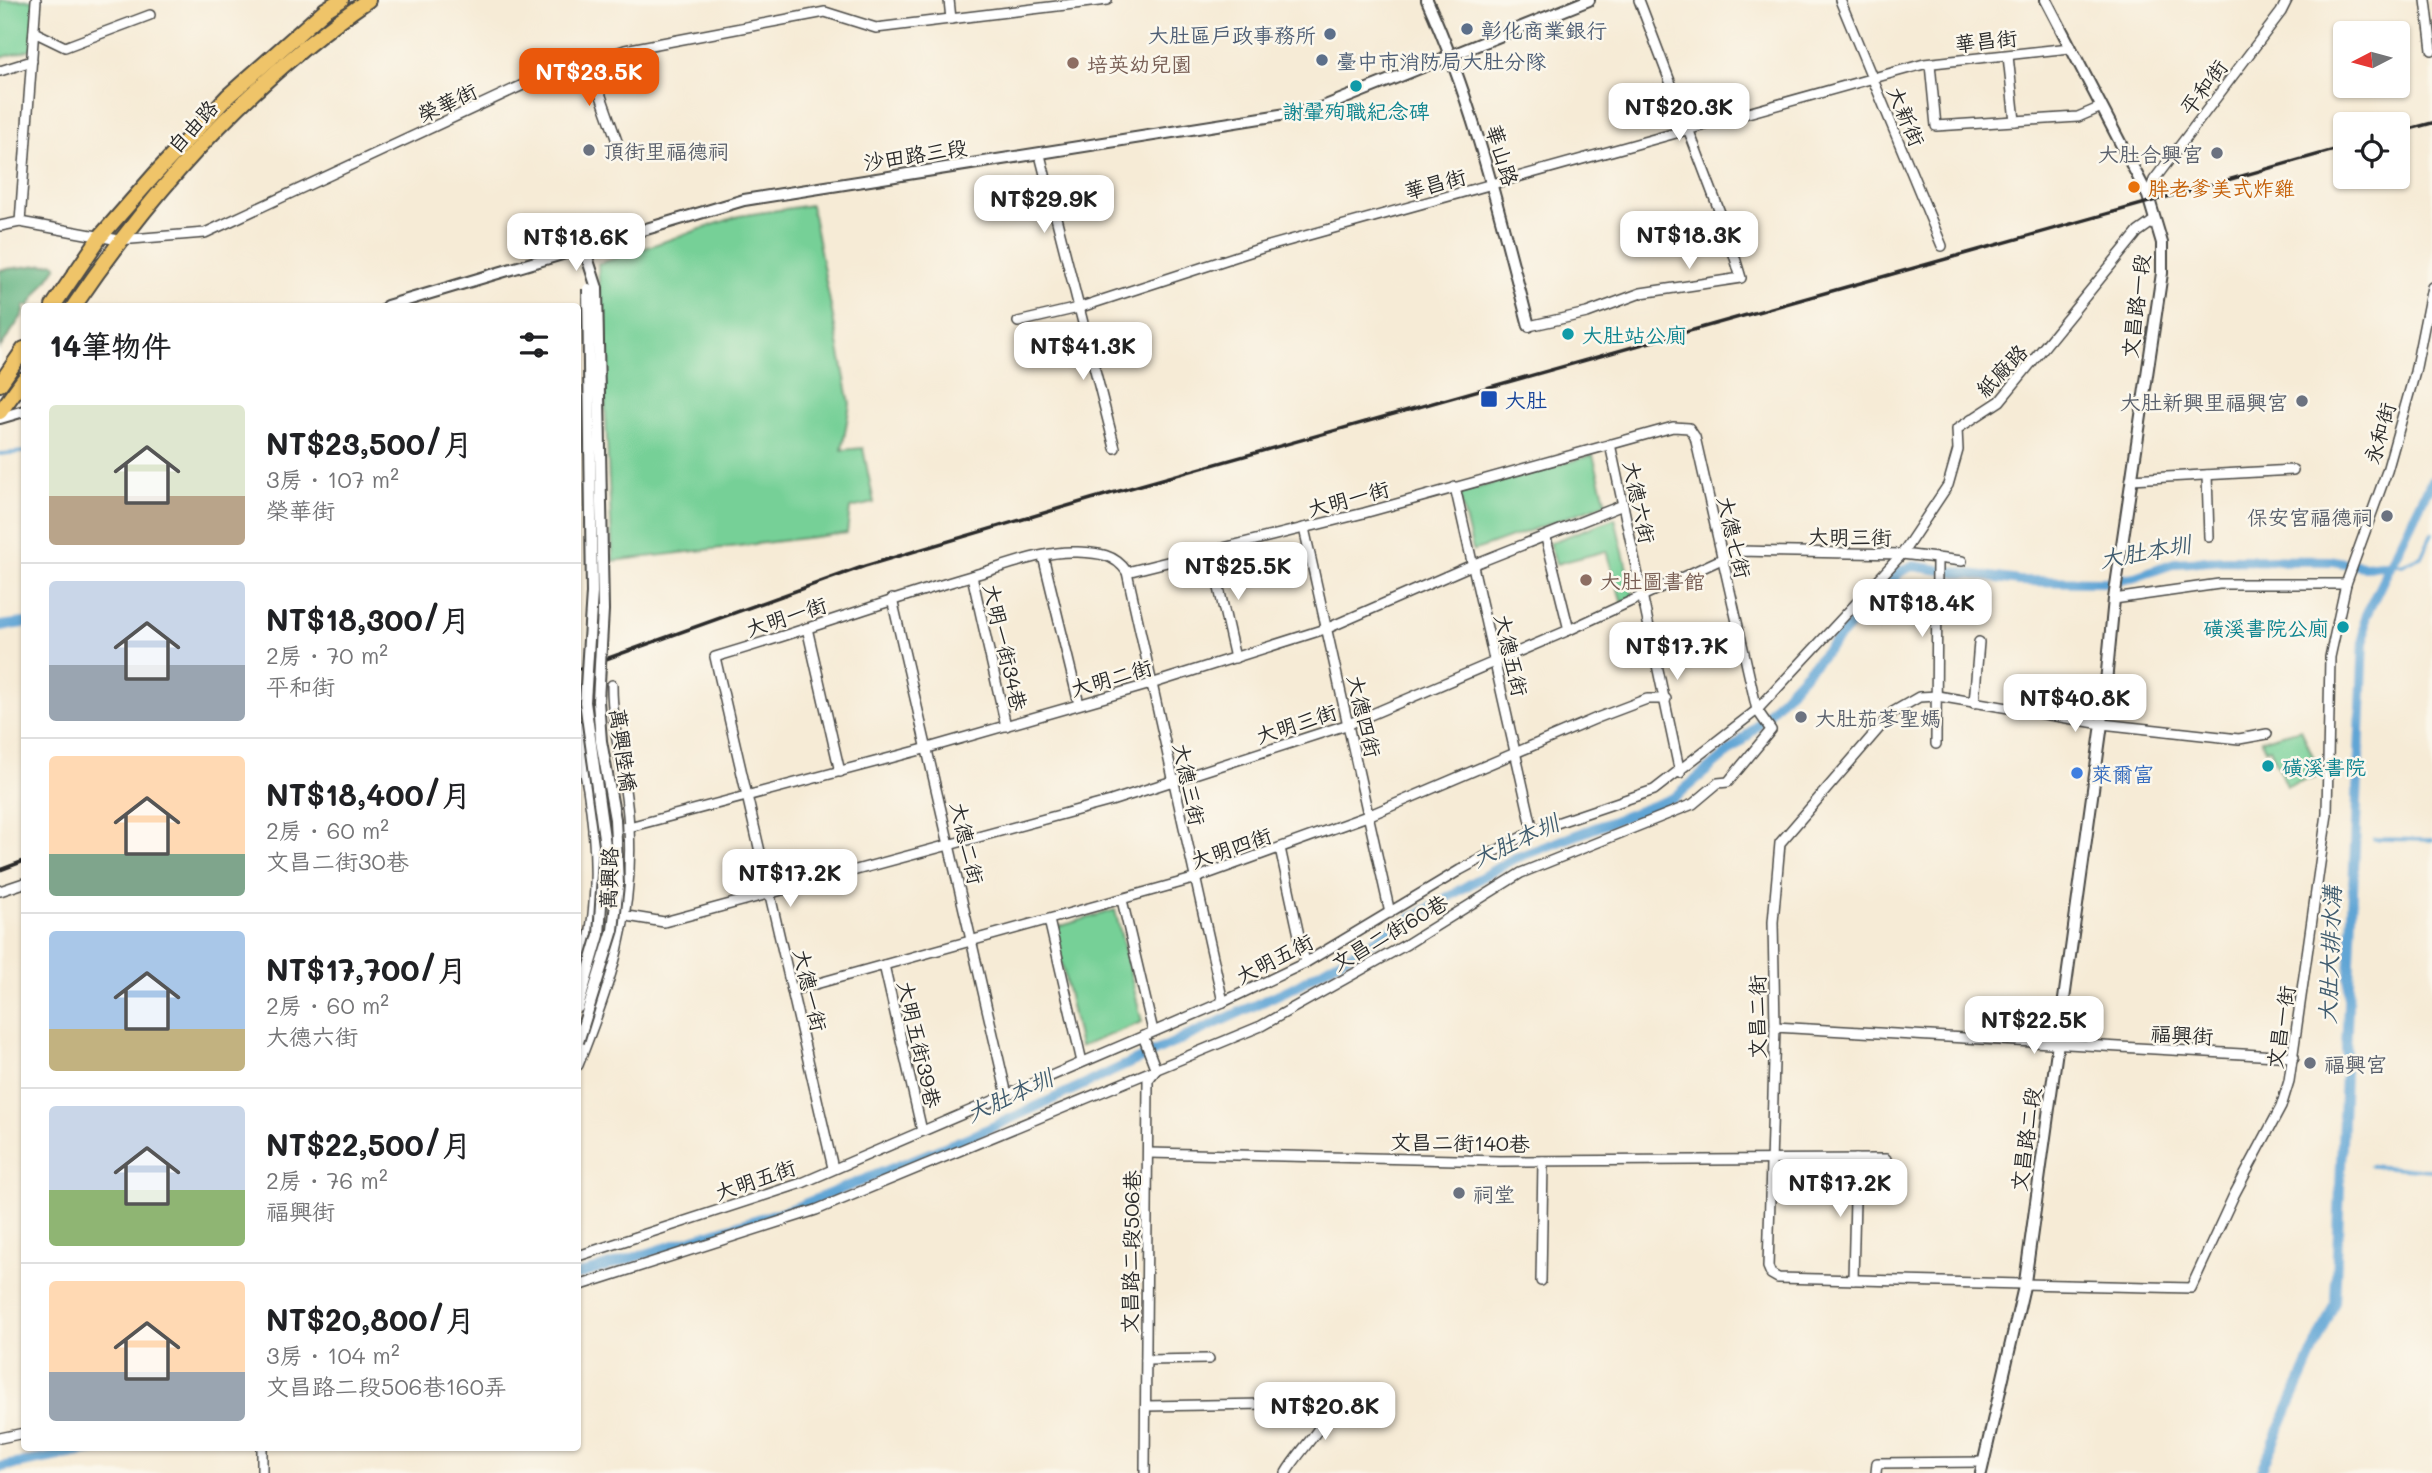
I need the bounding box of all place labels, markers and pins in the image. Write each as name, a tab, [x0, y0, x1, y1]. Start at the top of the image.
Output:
place label: 彰化商業銀行	[1481, 16, 1607, 43]
place label: 大肚區戶政事務所	[1148, 21, 1316, 48]
marker: 彰化商業銀行	[1459, 21, 1475, 37]
marker: 大肚區戶政事務所	[1322, 26, 1338, 42]
place label: 臺中市消防局大肚分隊	[1336, 47, 1546, 74]
pin: NT$23.5K	[517, 48, 661, 108]
place label: 培英幼兒園	[1087, 50, 1192, 77]
marker: 臺中市消防局大肚分隊	[1314, 52, 1330, 68]
marker: 培英幼兒園	[1065, 55, 1081, 71]
marker: 謝翬殉職紀念碑	[1348, 78, 1364, 94]
pin: NT$20.3K	[1607, 83, 1751, 143]
place label: 謝翬殉職紀念碑	[1283, 97, 1430, 124]
place label: 頂街里福德祠	[603, 137, 729, 164]
place label: 大肚合興宮	[2098, 140, 2203, 167]
marker: 頂街里福德祠	[581, 142, 597, 158]
marker: 大肚合興宮	[2209, 145, 2225, 161]
place label: 胖老爹美式炸雞	[2148, 174, 2295, 201]
pin: NT$29.9K	[972, 176, 1116, 235]
marker: 胖老爹美式炸雞	[2126, 179, 2142, 195]
pin: NT$18.3K	[1617, 212, 1761, 271]
pin: NT$18.6K	[504, 214, 648, 273]
place label: 大肚站公廁	[1582, 321, 1687, 348]
pin: NT$41.3K	[1011, 322, 1155, 382]
marker: 大肚站公廁	[1560, 326, 1576, 342]
place label: 大肚	[1505, 386, 1547, 413]
place label: 大肚新興里福興宮	[2120, 388, 2288, 415]
marker: 大肚	[1479, 389, 1499, 409]
marker: 大肚新興里福興宮	[2294, 393, 2310, 409]
place label: 保安宮福德祠	[2247, 503, 2373, 530]
marker: 保安宮福德祠	[2379, 508, 2395, 524]
pin: NT$25.5K	[1166, 542, 1310, 602]
place label: 大肚圖書館	[1600, 567, 1705, 594]
marker: 大肚圖書館	[1578, 572, 1594, 588]
pin: NT$18.4K	[1850, 580, 1994, 639]
place label: 磺溪書院公廁	[2203, 614, 2329, 641]
marker: 磺溪書院公廁	[2335, 619, 2351, 635]
pin: NT$17.7K	[1605, 622, 1749, 682]
pin: NT$40.8K	[2003, 674, 2147, 734]
place label: 大肚茄苳聖媽	[1815, 704, 1941, 731]
marker: 大肚茄苳聖媽	[1793, 709, 1809, 725]
place label: 磺溪書院	[2282, 753, 2366, 780]
marker: 磺溪書院	[2260, 758, 2276, 774]
place label: 萊爾富	[2091, 760, 2154, 787]
marker: 萊爾富	[2069, 765, 2085, 781]
pin: NT$17.2K	[718, 850, 862, 909]
pin: NT$22.5K	[1962, 996, 2106, 1056]
place label: 福興宮	[2324, 1050, 2387, 1077]
marker: 福興宮	[2302, 1055, 2318, 1071]
pin: NT$17.2K	[1768, 1160, 1912, 1219]
place label: 祠堂	[1473, 1180, 1515, 1207]
marker: 祠堂	[1451, 1185, 1467, 1201]
pin: NT$20.8K	[1253, 1382, 1397, 1442]

